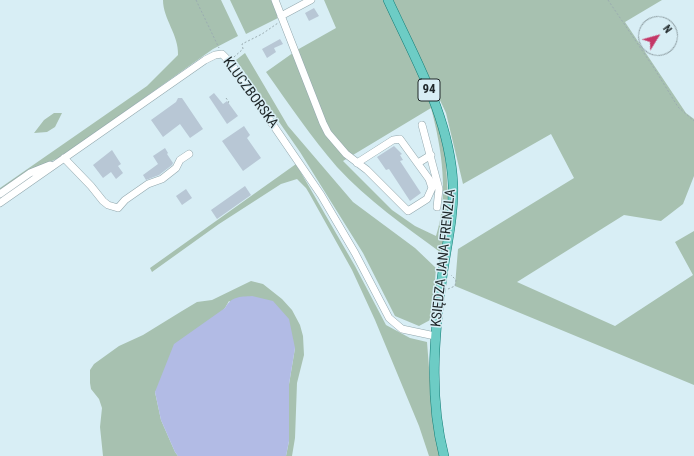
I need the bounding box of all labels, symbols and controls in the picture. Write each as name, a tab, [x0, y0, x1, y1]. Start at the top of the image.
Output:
north arrow	[638, 16, 678, 56]
text: N	[660, 22, 674, 36]
street label: KLUCZBORSKA	[219, 54, 281, 132]
road number: 94	[418, 79, 440, 101]
street label: KSIĘDZA JANA FRENZLA	[428, 188, 460, 328]

